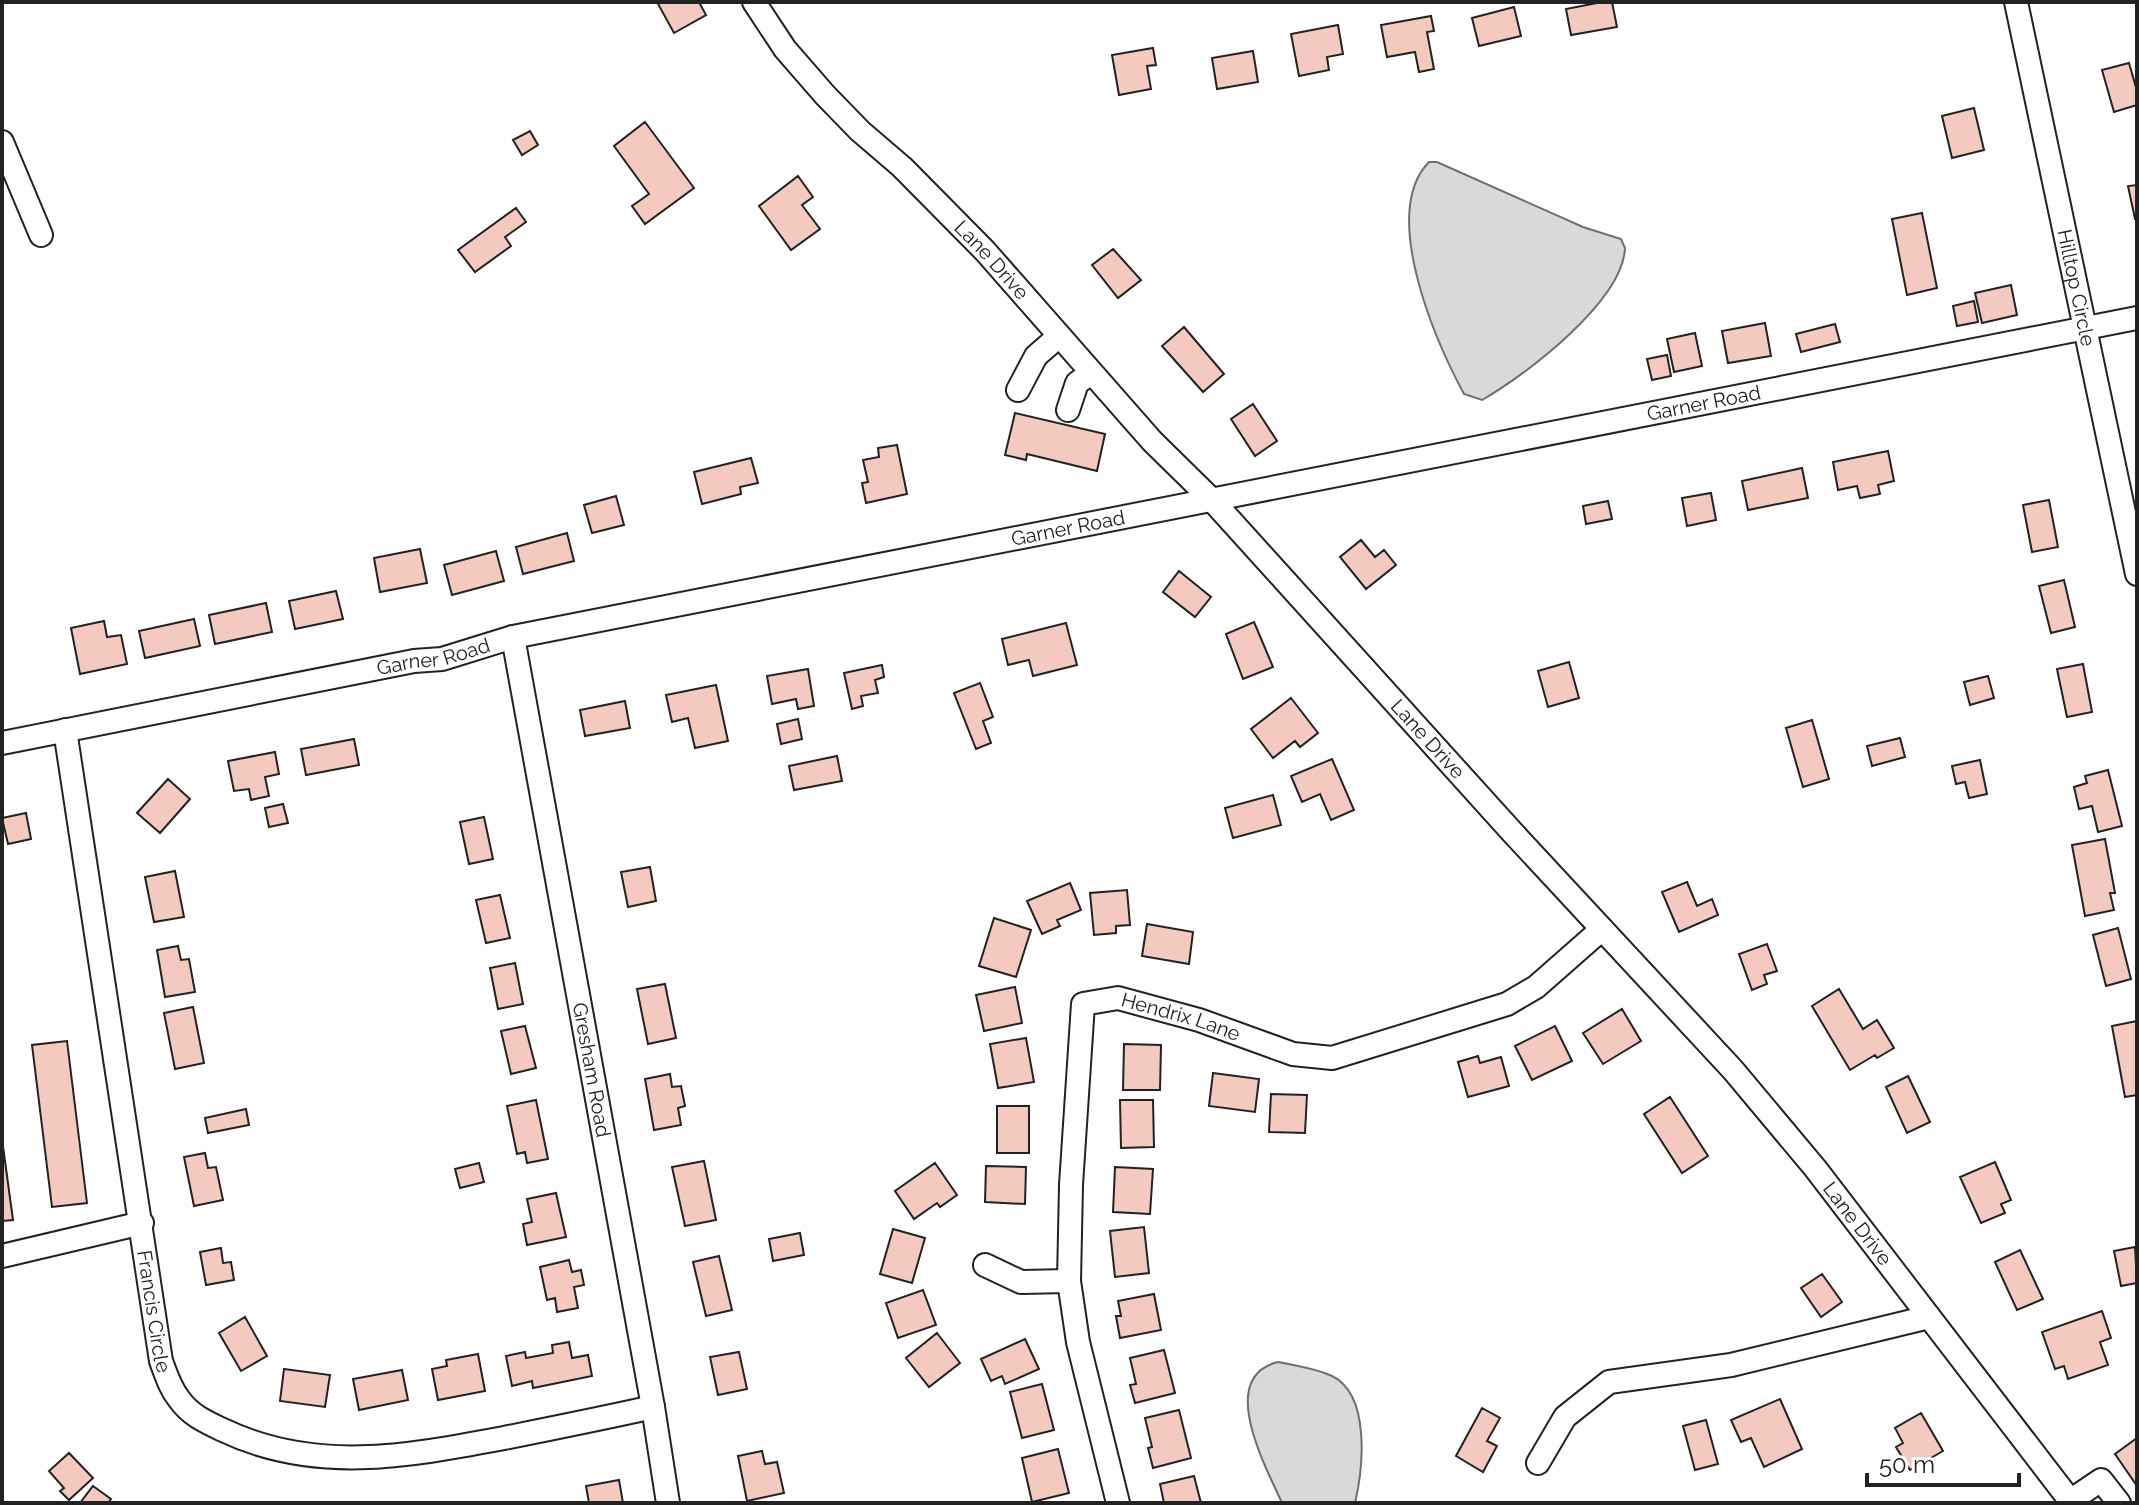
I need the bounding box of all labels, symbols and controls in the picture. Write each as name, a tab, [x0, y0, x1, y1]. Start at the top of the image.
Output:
street label: Lane Drive	[950, 215, 1034, 305]
street label: Hilltop Circle	[2052, 227, 2101, 349]
street label: Garner Road	[1645, 380, 1763, 426]
street label: Garner Road	[1009, 505, 1127, 551]
street label: Garner Road	[375, 633, 493, 680]
street label: Lane Drive	[1386, 694, 1470, 784]
street label: Hendrix Lane	[1119, 987, 1244, 1046]
street label: Gresham Road	[568, 1001, 616, 1139]
street label: Lane Drive	[1818, 1177, 1897, 1270]
street label: Francis Circle	[132, 1248, 176, 1376]
scale bar	[1867, 1437, 2019, 1487]
text: 50 m	[1879, 1450, 1935, 1479]

